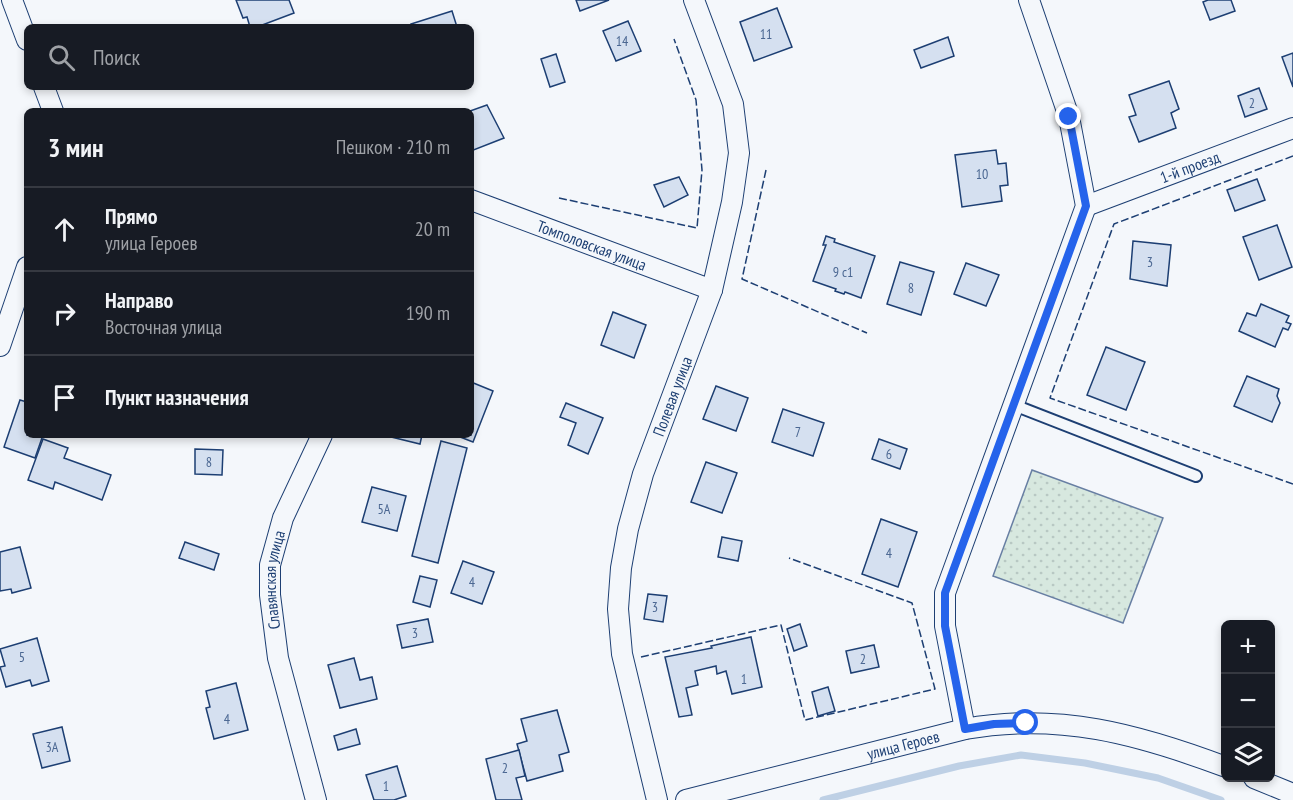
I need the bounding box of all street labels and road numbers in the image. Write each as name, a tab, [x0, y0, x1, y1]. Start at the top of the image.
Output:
street label: 1-й проезд	[1157, 147, 1223, 187]
street label: Томполовская улица	[534, 216, 649, 275]
street label: Полевая улица	[648, 354, 696, 439]
street label: Славянская улица	[260, 528, 289, 630]
street label: улица Героев	[865, 726, 941, 764]

